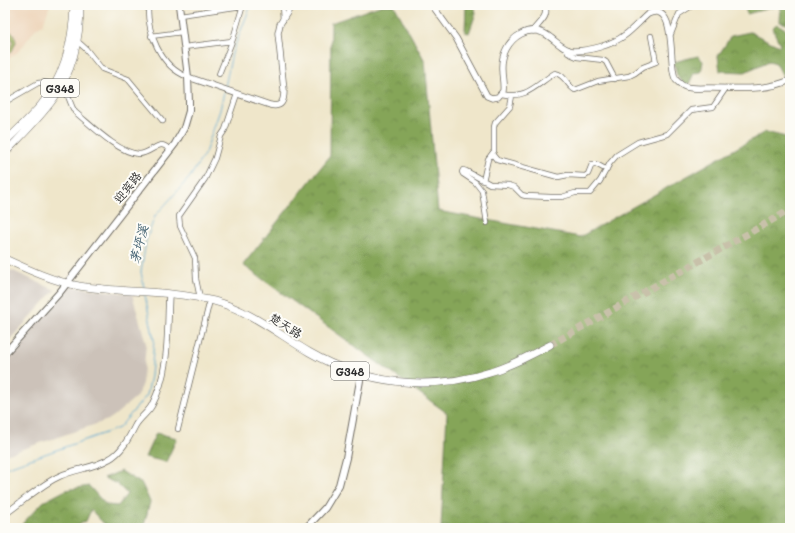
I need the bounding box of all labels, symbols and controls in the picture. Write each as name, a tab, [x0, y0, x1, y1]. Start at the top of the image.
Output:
road number: G348	[41, 79, 79, 97]
street label: 迎宾路	[110, 168, 144, 206]
water label: 茅坪溪	[125, 222, 151, 265]
street label: 楚天路	[266, 309, 306, 341]
road number: G348	[331, 362, 369, 380]

